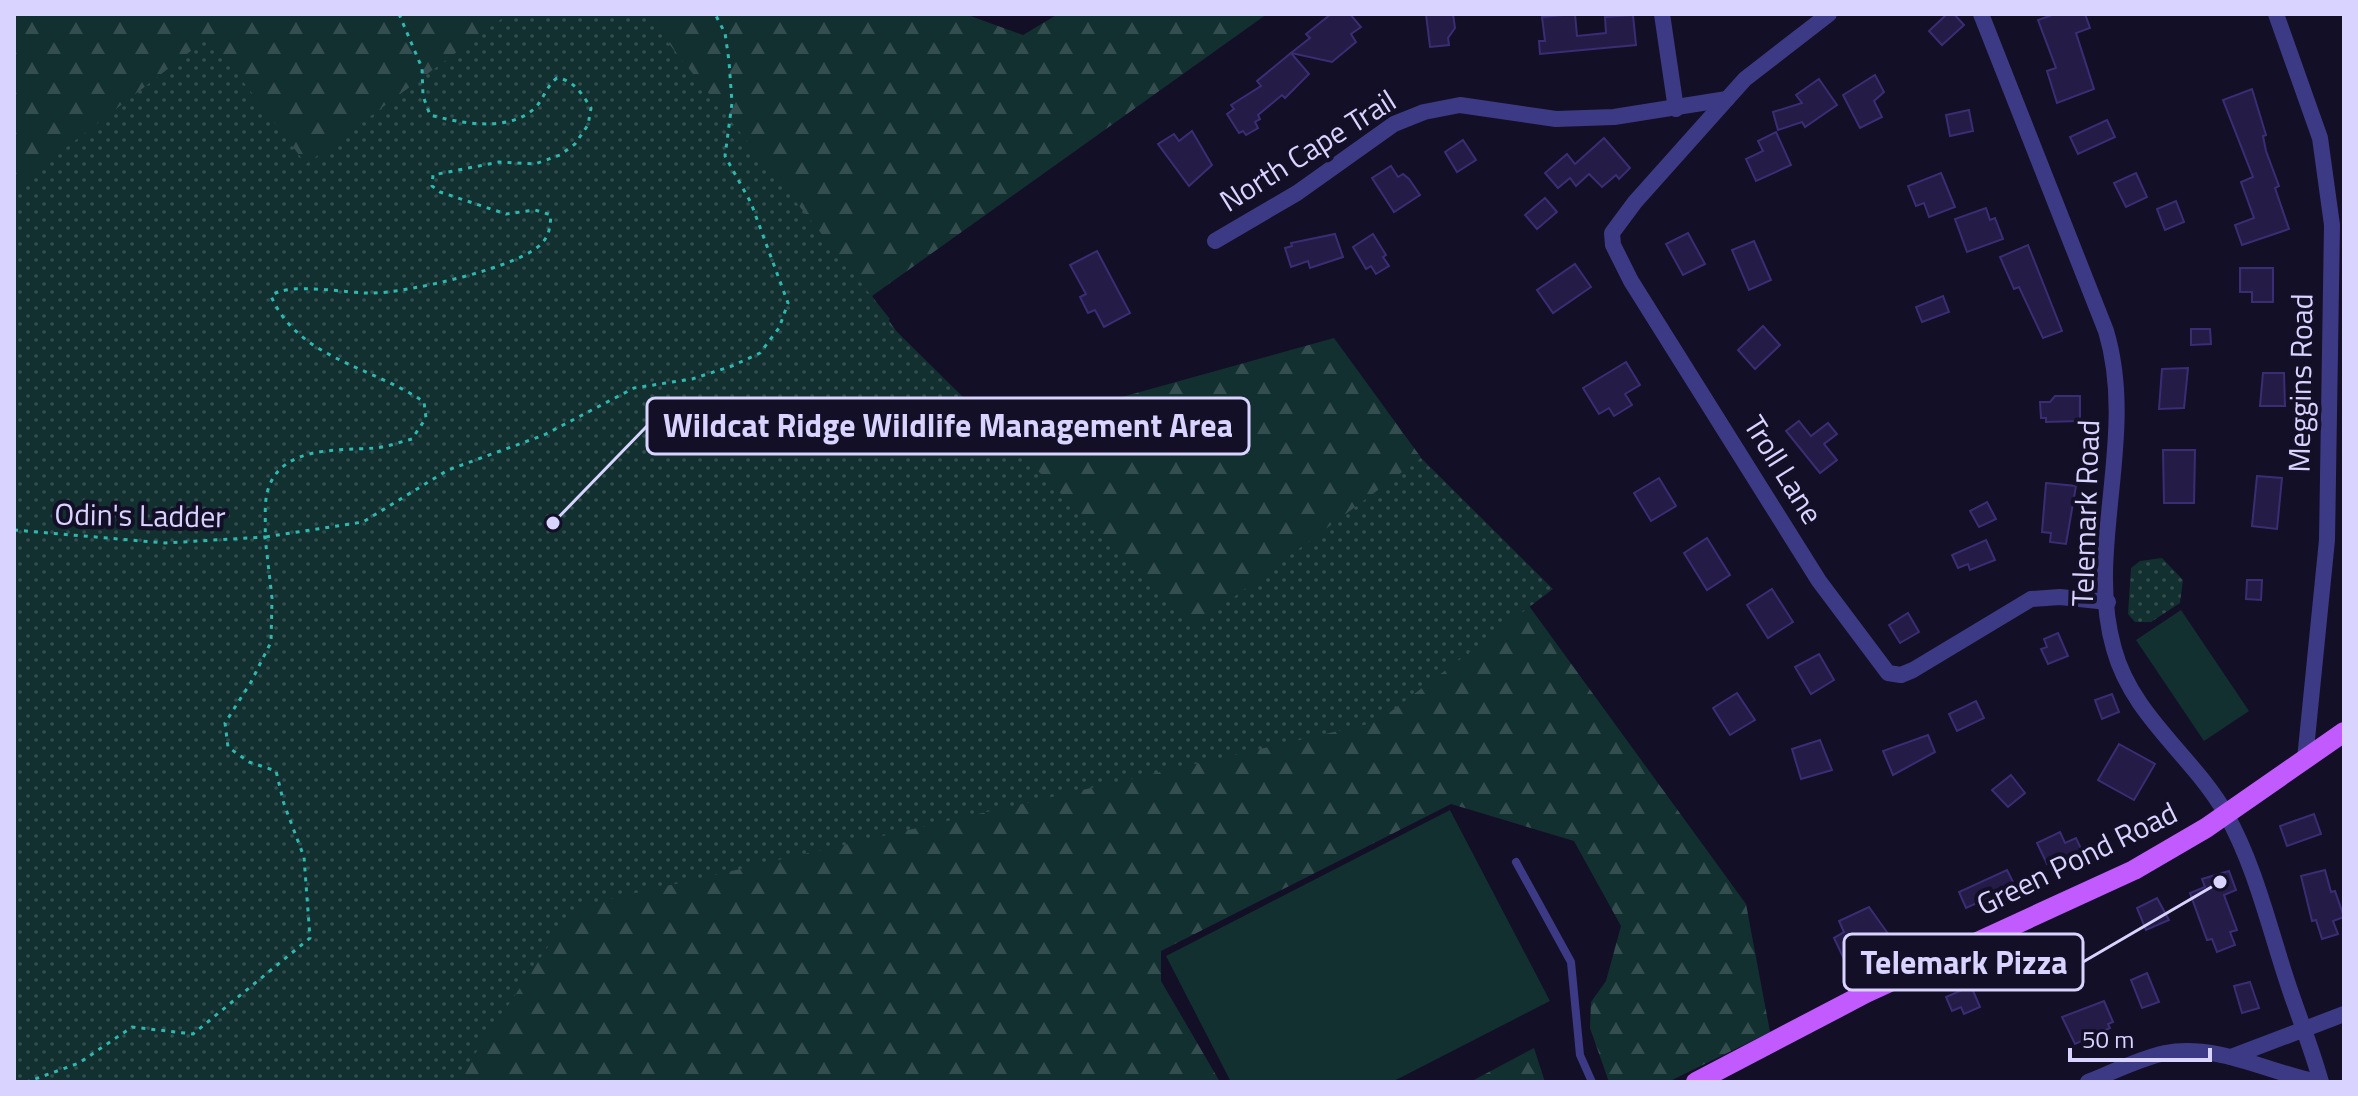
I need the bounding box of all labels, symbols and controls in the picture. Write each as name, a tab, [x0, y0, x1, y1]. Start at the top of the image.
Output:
street label: North Cape Trail	[1210, 77, 1405, 223]
street label: Meggins Road	[2275, 293, 2325, 473]
callout: Wildcat Ridge Wildlife Management Area	[647, 398, 1249, 454]
text: Wildcat Ridge Wildlife Management Area	[663, 401, 1233, 449]
street label: Troll Lane	[1732, 406, 1835, 533]
street label: Telemark Road	[2059, 419, 2111, 607]
street label: Odin's Ladder	[54, 491, 226, 539]
street label: Green Pond Road	[1968, 790, 2185, 927]
callout: Telemark Pizza	[1844, 934, 2083, 990]
text: Telemark Pizza	[1860, 938, 2068, 986]
scale bar	[2070, 1012, 2210, 1062]
text: 50 m	[2082, 1021, 2134, 1057]

